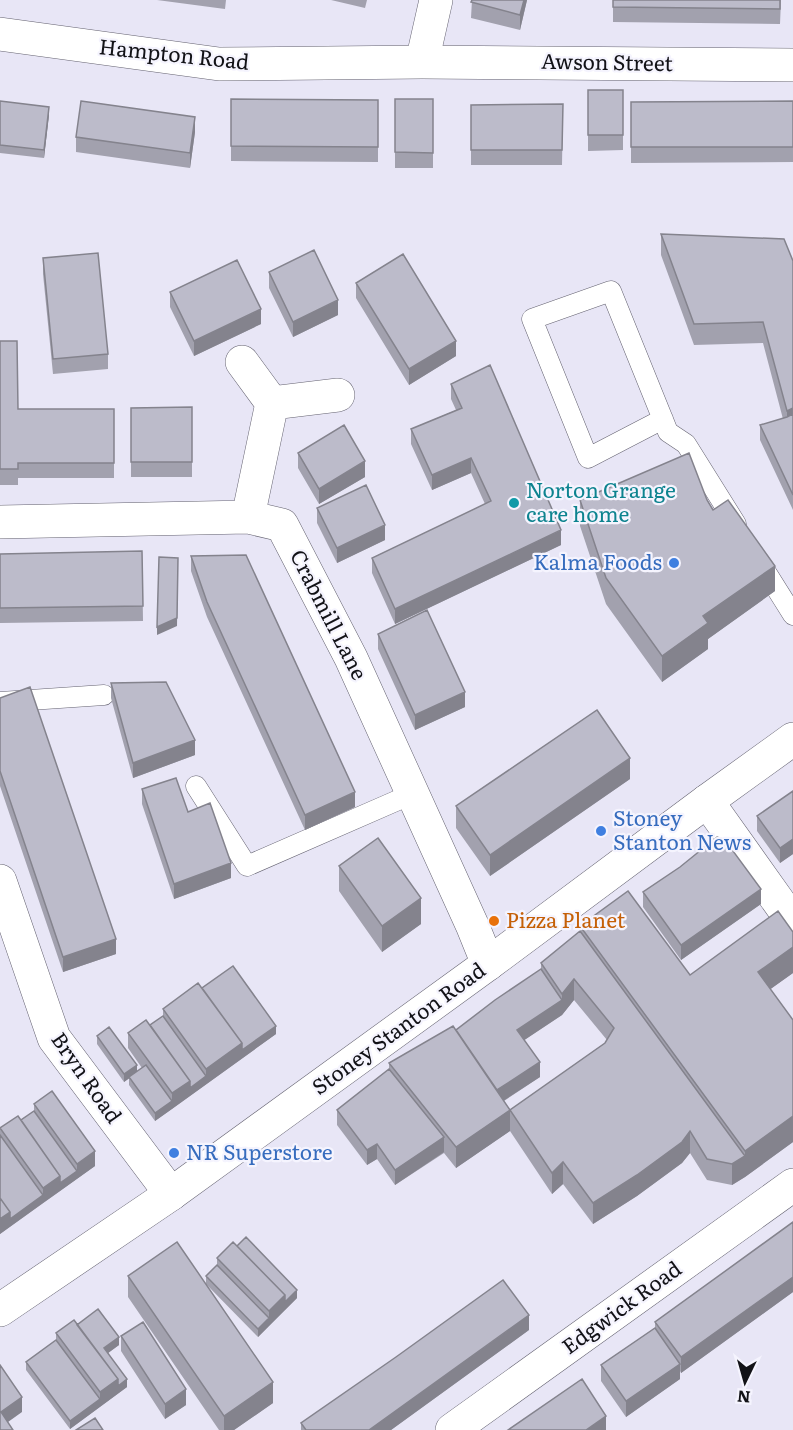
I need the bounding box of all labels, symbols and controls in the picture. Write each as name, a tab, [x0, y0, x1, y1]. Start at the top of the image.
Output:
street label: Hampton Road	[98, 29, 251, 76]
street label: Awson Street	[541, 44, 674, 77]
place label: Norton Grange care home	[526, 473, 676, 528]
marker: Norton Grange care home	[507, 496, 521, 510]
street label: Crabmill Lane	[284, 543, 376, 685]
place label: Kalma Foods	[533, 545, 662, 576]
marker: Kalma Foods	[667, 556, 681, 570]
place label: Stoney Stanton News	[613, 801, 751, 856]
marker: Stoney Stanton News	[594, 824, 608, 838]
place label: Pizza Planet	[506, 903, 626, 934]
marker: Pizza Planet	[487, 914, 501, 928]
street label: Stoney Stanton Road	[304, 953, 491, 1101]
street label: Bryn Road	[45, 1025, 131, 1129]
place label: NR Superstore	[186, 1135, 333, 1166]
marker: NR Superstore	[167, 1146, 181, 1160]
street label: Edgwick Road	[554, 1252, 687, 1360]
north arrow	[715, 1352, 775, 1412]
text: N	[736, 1385, 751, 1410]

